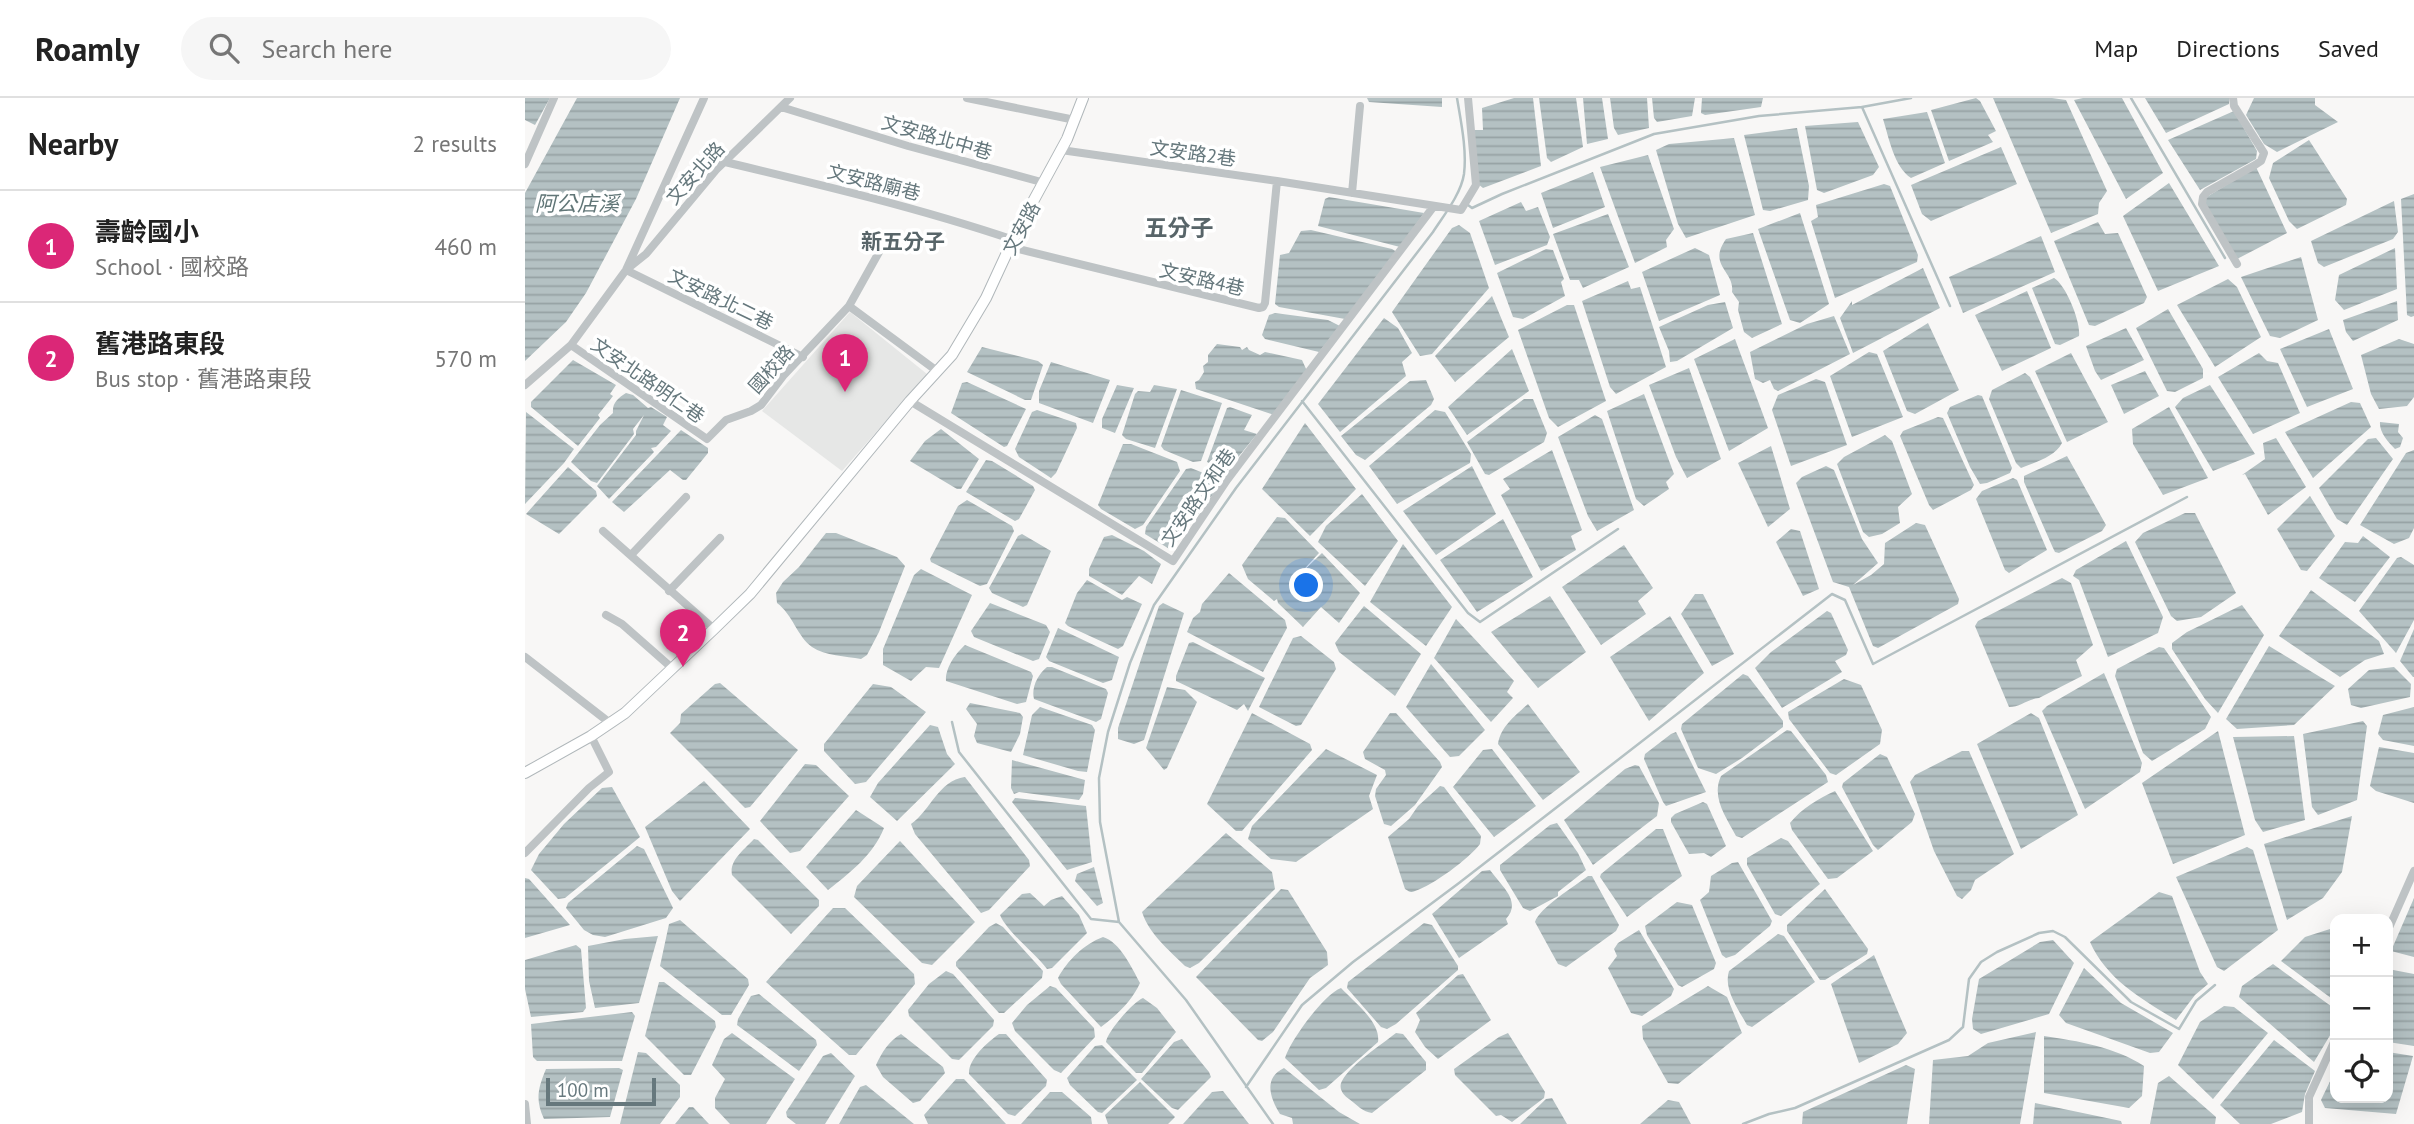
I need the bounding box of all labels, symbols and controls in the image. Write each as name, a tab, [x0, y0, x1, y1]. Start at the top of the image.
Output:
search box	[181, 17, 671, 80]
text: Roamly	[35, 27, 139, 70]
icon: search	[205, 29, 243, 67]
text: Search here	[261, 32, 393, 65]
text: Map	[2094, 33, 2138, 64]
text: Directions	[2176, 33, 2280, 64]
text: Saved	[2318, 33, 2379, 64]
street label: 文安路北中巷	[879, 110, 995, 164]
text: Nearby	[28, 124, 118, 163]
text: 2 results	[413, 129, 497, 158]
street label: 文安路2巷	[1149, 135, 1237, 171]
street label: 文安北路	[661, 137, 729, 209]
street label: 文安路廟巷	[825, 159, 923, 205]
water label: 阿公店溪	[535, 190, 622, 217]
street label: 文安路	[997, 197, 1045, 259]
district label: 五分子	[1145, 213, 1214, 242]
text: 壽齡國小	[95, 215, 199, 248]
district label: 新五分子	[861, 228, 945, 255]
text: 1	[44, 232, 58, 261]
text: 460 m	[435, 232, 497, 261]
text: School · 國校路	[95, 252, 249, 281]
street label: 文安路4巷	[1157, 258, 1247, 300]
street label: 文安路北二巷	[665, 263, 777, 335]
text: 舊港路東段	[95, 327, 225, 360]
street label: 文安北路明仁巷	[587, 332, 709, 428]
pin: 1	[822, 334, 868, 392]
street label: 國校路	[743, 340, 799, 398]
text: 2	[44, 344, 58, 373]
text: 570 m	[435, 344, 497, 373]
text: Bus stop · 舊港路東段	[95, 364, 312, 393]
street label: 文安路文和巷	[1155, 443, 1241, 551]
your location	[1289, 568, 1323, 602]
pin: 2	[660, 609, 706, 667]
map controls	[2330, 914, 2393, 1103]
button: +	[2330, 914, 2393, 977]
button: −	[2330, 977, 2393, 1040]
button: locate	[2330, 1040, 2393, 1103]
scale bar	[546, 1075, 656, 1107]
text: 100 m	[557, 1078, 609, 1102]

